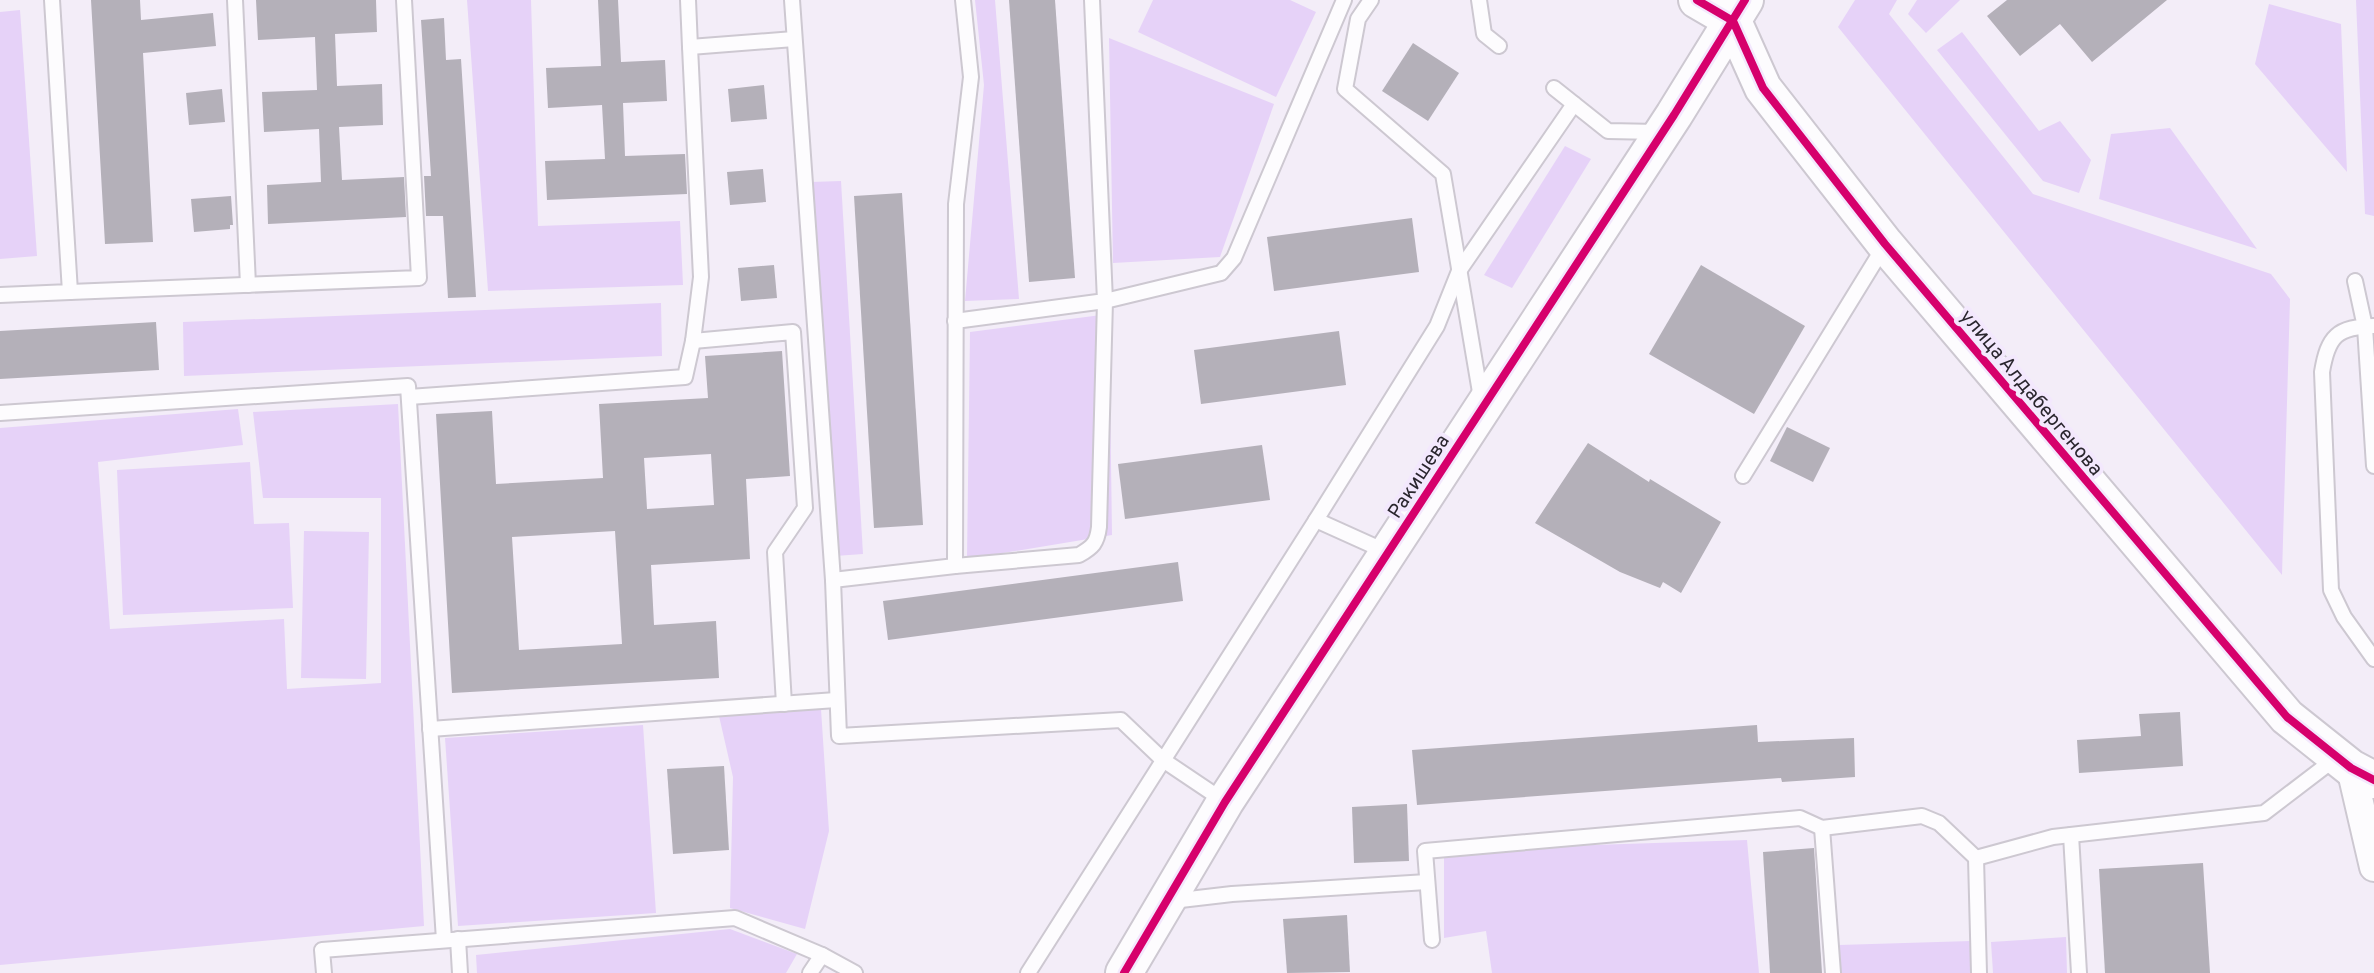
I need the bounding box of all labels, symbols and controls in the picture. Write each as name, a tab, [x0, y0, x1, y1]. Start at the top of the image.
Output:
street label: улица Алдабергенова	[1953, 305, 2108, 482]
street label: Ракишева	[1383, 430, 1457, 524]

